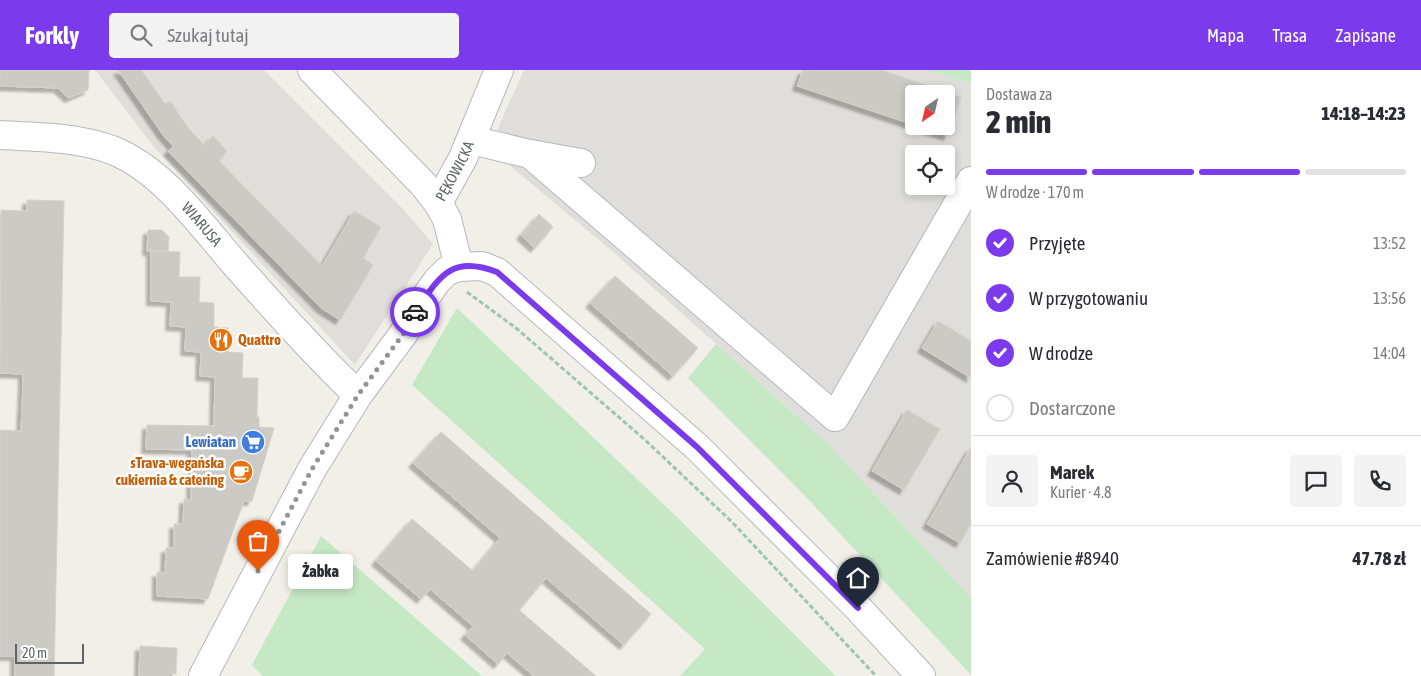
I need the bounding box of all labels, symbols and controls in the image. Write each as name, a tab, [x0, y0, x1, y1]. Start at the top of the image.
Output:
search box	[109, 13, 459, 58]
icon: search	[127, 21, 155, 49]
text: Forkly	[25, 22, 79, 49]
text: Szukaj tutaj	[167, 24, 249, 46]
text: Mapa	[1207, 25, 1244, 46]
text: Trasa	[1272, 25, 1307, 46]
text: Zapisane	[1335, 25, 1396, 46]
north arrow	[905, 85, 955, 135]
map controls	[905, 85, 955, 195]
text: Dostawa za	[986, 85, 1052, 103]
text: 14:18–14:23	[1321, 102, 1406, 124]
text: 2 min	[986, 103, 1051, 140]
street label: PĘKOWICKA	[432, 138, 477, 204]
button: locate	[905, 145, 955, 195]
text: W drodze · 170 m	[986, 183, 1084, 201]
street label: WIARUSA	[179, 199, 226, 250]
icon: check	[986, 229, 1014, 257]
text: Przyjęte	[1029, 232, 1086, 254]
text: 13:52	[1373, 234, 1406, 252]
icon: check	[986, 284, 1014, 312]
courier	[390, 287, 440, 337]
text: W przygotowaniu	[1029, 287, 1148, 309]
text: 13:56	[1373, 289, 1406, 307]
icon: car	[401, 298, 429, 326]
restaurant icon: Quattro	[208, 327, 234, 353]
place label: Quattro	[238, 331, 281, 348]
icon: check	[986, 339, 1014, 367]
text: W drodze	[1029, 342, 1093, 364]
text: 14:04	[1373, 344, 1406, 362]
text: Dostarczone	[1029, 397, 1116, 419]
supermarket icon: Lewiatan	[240, 429, 266, 455]
place label: Lewiatan	[186, 433, 236, 450]
place label: sTrava-wegańska cukiernia & catering	[115, 454, 225, 488]
button: person	[986, 455, 1038, 507]
button: chat	[1290, 455, 1342, 507]
button: phone	[1354, 455, 1406, 507]
cafe icon: sTrava-wegańska cukiernia & catering	[228, 459, 254, 485]
text: Marek	[1050, 461, 1094, 483]
text: Kurier · 4.8	[1050, 483, 1112, 501]
pin	[237, 520, 279, 571]
icon: bag	[244, 527, 272, 555]
text: Zamówienie #8940	[986, 547, 1119, 569]
text: 47.78 zł	[1352, 547, 1406, 569]
callout: Żabka	[288, 554, 353, 588]
pin	[837, 557, 879, 608]
text: Żabka	[302, 562, 339, 580]
icon: home	[844, 564, 872, 592]
scale bar	[15, 641, 84, 664]
text: 20 m	[22, 645, 47, 661]

